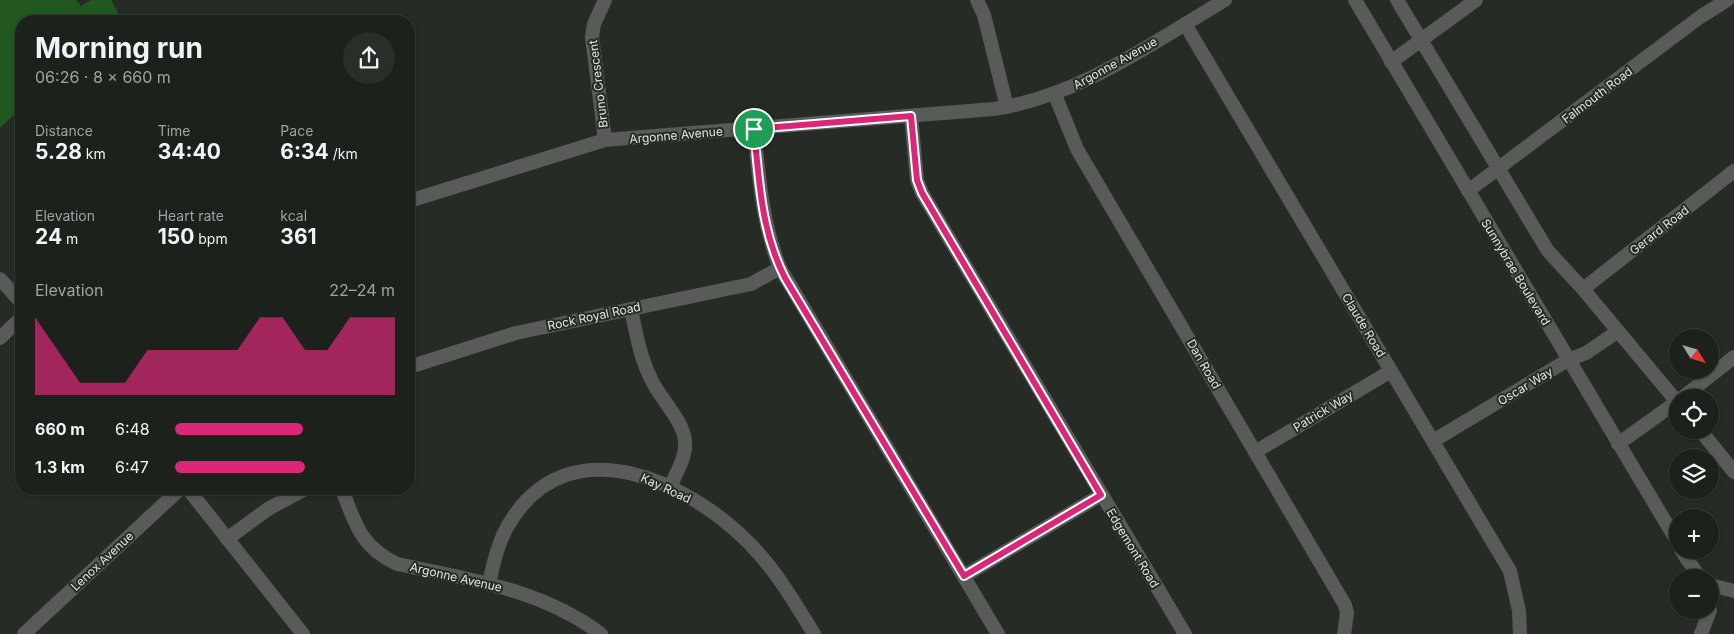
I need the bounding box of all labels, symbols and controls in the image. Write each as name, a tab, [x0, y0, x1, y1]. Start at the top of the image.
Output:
text: Morning run	[35, 31, 203, 65]
button: share	[343, 32, 395, 84]
street label: Argonne Avenue	[1070, 34, 1160, 92]
street label: Bruno Crescent	[585, 39, 611, 129]
street label: Falmouth Road	[1559, 64, 1635, 126]
text: 06:26 · 8 × 660 m	[35, 67, 171, 87]
pin	[733, 108, 775, 150]
icon: arrive	[740, 115, 768, 143]
text: Distance	[35, 122, 93, 139]
text: Time	[158, 122, 191, 139]
text: Pace	[280, 122, 313, 139]
street label: Argonne Avenue	[629, 123, 723, 147]
text: 5.28	[35, 139, 82, 164]
text: 34:40	[158, 139, 221, 164]
text: 6:34	[280, 139, 329, 164]
text: km	[82, 145, 106, 162]
text: /km	[329, 145, 358, 162]
street label: Gerard Road	[1626, 202, 1692, 258]
text: Elevation	[35, 207, 95, 224]
text: Heart rate	[158, 207, 224, 224]
text: kcal	[280, 207, 307, 224]
street label: Sunnybrae Boulevard	[1478, 216, 1554, 328]
text: 24	[35, 224, 62, 249]
text: 150	[158, 224, 194, 249]
text: 361	[280, 224, 317, 249]
text: m	[62, 230, 78, 247]
text: bpm	[194, 230, 228, 247]
text: Elevation	[35, 280, 104, 300]
text: 22–24 m	[329, 280, 395, 300]
street label: Claude Road	[1339, 290, 1389, 360]
street label: Rock Royal Road	[546, 299, 642, 333]
north arrow	[1669, 329, 1719, 379]
map controls	[1669, 329, 1719, 619]
street label: Dan Road	[1184, 337, 1224, 391]
street label: Oscar Way	[1495, 364, 1555, 408]
street label: Patrick Way	[1290, 387, 1356, 435]
button: locate	[1669, 389, 1719, 439]
text: 660 m	[35, 419, 85, 439]
text: 6:48	[115, 419, 150, 439]
button: layers	[1669, 449, 1719, 499]
text: 1.3 km	[35, 457, 85, 477]
text: 6:47	[115, 457, 149, 477]
street label: Kay Road	[638, 470, 694, 506]
street label: Edgemont Road	[1103, 506, 1163, 590]
button: +	[1669, 509, 1719, 559]
street label: Lenox Avenue	[68, 528, 136, 594]
street label: Argonne Avenue	[409, 559, 503, 595]
button: −	[1669, 569, 1719, 619]

